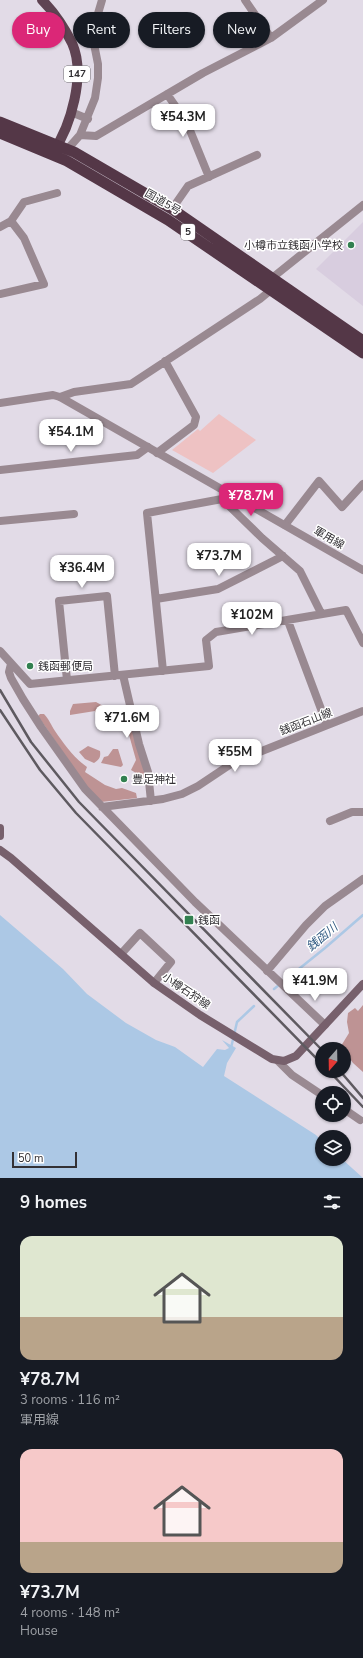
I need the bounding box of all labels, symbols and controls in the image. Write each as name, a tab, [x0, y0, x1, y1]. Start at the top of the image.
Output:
chip: Buy	[12, 12, 65, 48]
chip: Rent	[73, 12, 130, 48]
chip: Filters	[138, 12, 205, 48]
chip: New	[213, 12, 270, 48]
road number: 147	[64, 66, 90, 82]
pin: ¥54.3M	[150, 104, 216, 138]
text: ¥54.3M	[160, 108, 206, 126]
street label: 国道5号	[142, 186, 184, 218]
road number: 5	[181, 224, 195, 240]
place label: 小樽市立銭函小学校	[244, 238, 343, 253]
marker: 小樽市立銭函小学校	[346, 240, 356, 250]
pin: ¥54.1M	[38, 419, 104, 453]
text: ¥54.1M	[48, 423, 94, 441]
pin: ¥78.7M	[218, 483, 284, 517]
text: ¥78.7M	[228, 487, 274, 505]
street label: 軍用線	[311, 523, 347, 553]
pin: ¥73.7M	[186, 543, 252, 577]
text: ¥73.7M	[196, 547, 242, 565]
pin: ¥36.4M	[49, 555, 115, 589]
text: ¥36.4M	[59, 559, 105, 577]
pin: ¥102M	[224, 602, 280, 636]
text: ¥102M	[231, 606, 273, 624]
place label: 銭函郵便局	[38, 659, 93, 674]
marker: 銭函郵便局	[25, 661, 35, 671]
pin: ¥71.6M	[94, 705, 160, 739]
street label: 銭函石山線	[278, 705, 334, 739]
text: ¥71.6M	[104, 709, 150, 727]
pin: ¥55M	[211, 739, 259, 773]
text: ¥55M	[218, 743, 252, 761]
place label: 豊足神社	[132, 772, 176, 787]
marker: 豊足神社	[119, 774, 129, 784]
place label: 銭函	[198, 913, 220, 928]
marker: 銭函	[183, 914, 195, 926]
water label: 銭函川	[303, 918, 342, 955]
pin: ¥41.9M	[282, 968, 348, 1002]
street label: 小樽石狩線	[159, 969, 213, 1013]
text: ¥41.9M	[292, 972, 338, 990]
north arrow	[315, 1042, 351, 1078]
map controls	[315, 1042, 351, 1166]
button: locate	[315, 1086, 351, 1122]
button: layers	[315, 1130, 351, 1166]
scale bar	[12, 1150, 77, 1169]
text: 50 m	[18, 1151, 43, 1166]
text: 9 homes	[20, 1191, 87, 1214]
icon: filters	[321, 1191, 343, 1213]
icon: home	[146, 1262, 218, 1334]
text: ¥78.7M	[20, 1368, 80, 1391]
text: 3 rooms · 116 m²	[20, 1391, 120, 1409]
text: 軍用線	[20, 1411, 59, 1429]
icon: home	[146, 1475, 218, 1547]
text: ¥73.7M	[20, 1581, 80, 1604]
text: 4 rooms · 148 m²	[20, 1604, 120, 1622]
text: House	[20, 1622, 58, 1640]

